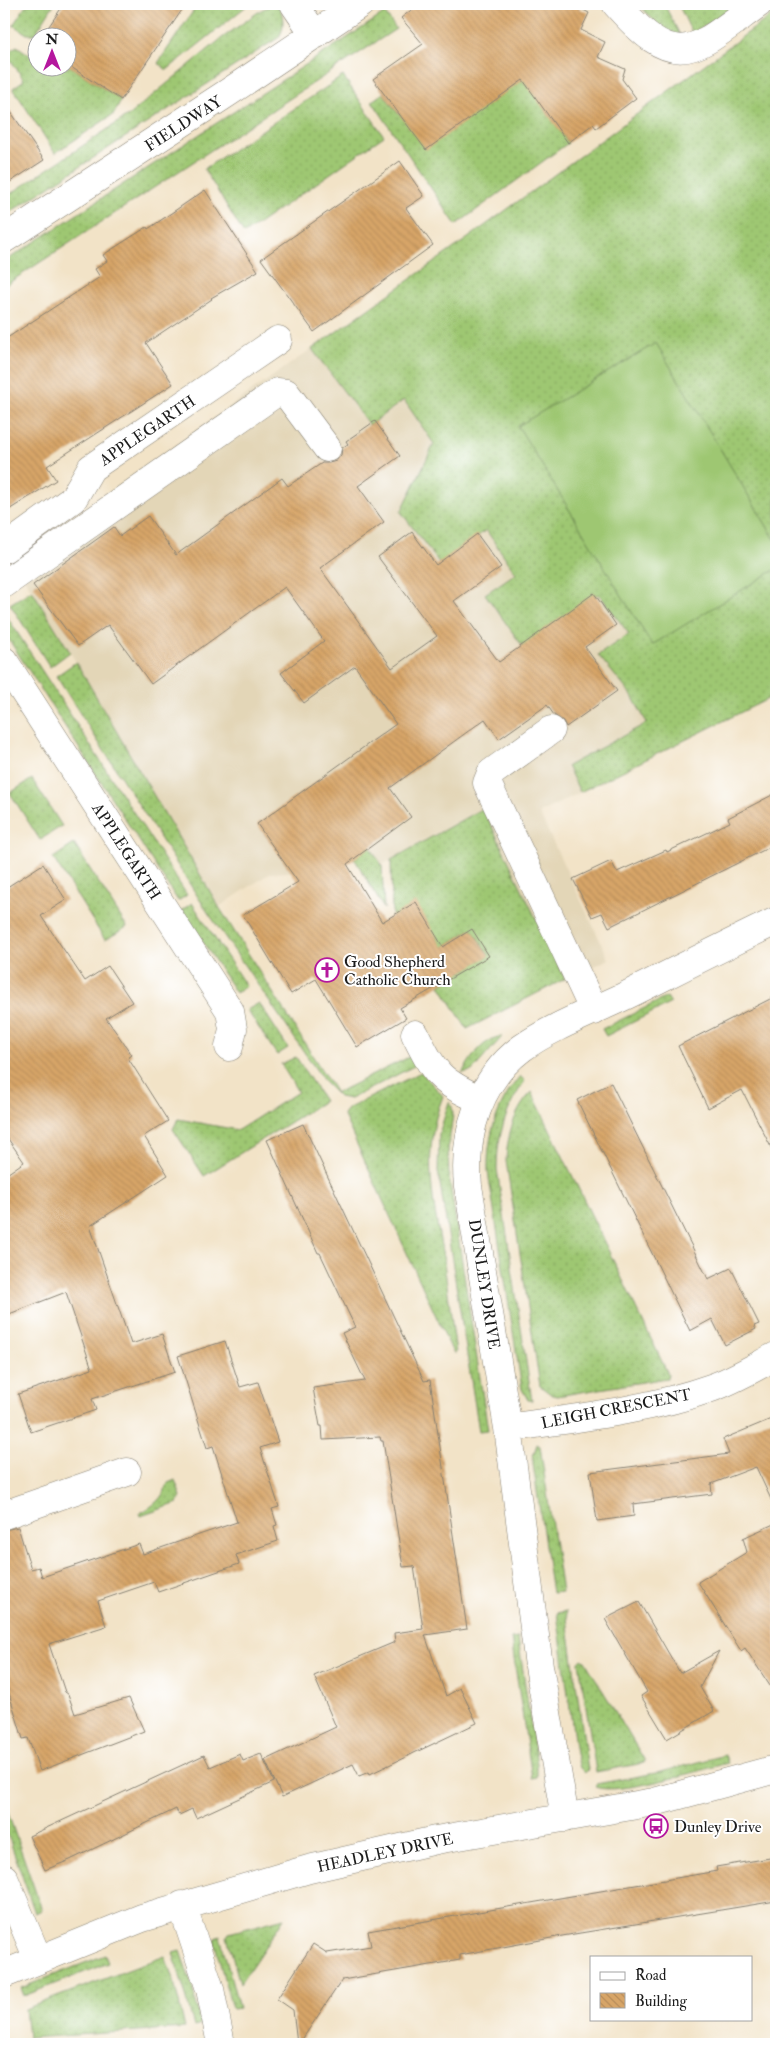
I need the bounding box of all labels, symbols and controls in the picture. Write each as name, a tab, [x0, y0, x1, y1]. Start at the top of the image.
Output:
north arrow	[28, 28, 78, 78]
text: N	[45, 31, 59, 48]
street label: FIELDWAY	[141, 91, 227, 156]
street label: APPLEGARTH	[95, 391, 199, 471]
street label: APPLEGARTH	[87, 798, 165, 904]
place label: Good Shepherd Catholic Church	[344, 952, 451, 990]
church icon: Good Shepherd Catholic Church	[314, 957, 340, 983]
street label: DUNLEY DRIVE	[464, 1218, 504, 1351]
street label: LEIGH CRESCENT	[539, 1385, 693, 1433]
bus stop icon: Dunley Drive	[643, 1813, 669, 1839]
place label: Dunley Drive	[674, 1817, 762, 1837]
street label: HEADLEY DRIVE	[315, 1829, 455, 1877]
legend	[590, 1956, 752, 2020]
text: Road	[635, 1966, 667, 1985]
text: Building	[635, 1992, 687, 2011]

